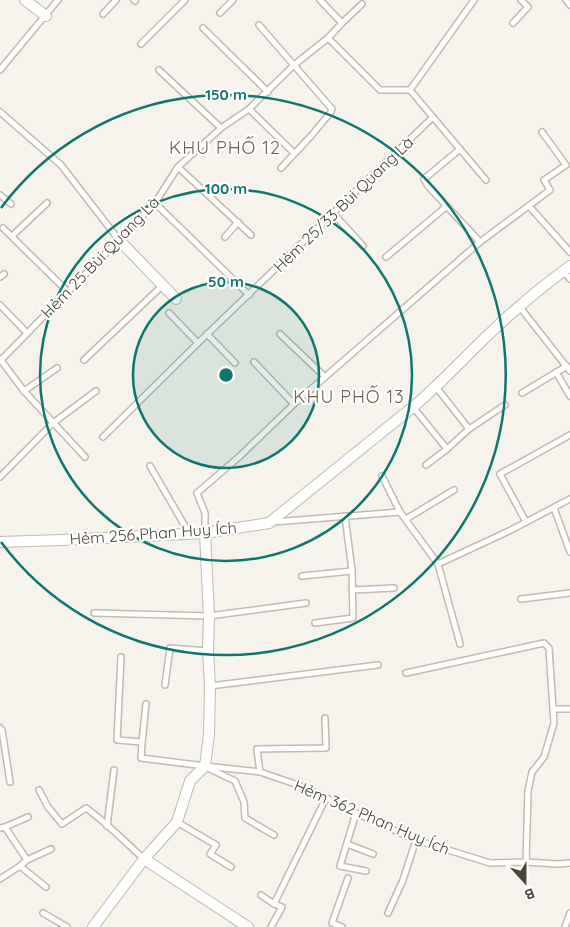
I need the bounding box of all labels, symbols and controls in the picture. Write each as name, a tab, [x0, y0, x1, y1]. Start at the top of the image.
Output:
text: 150 m	[205, 85, 247, 104]
street label: Hẻm 25/33 Bùi Quang Là	[269, 132, 417, 276]
district label: KHU PHỐ 12	[169, 136, 281, 159]
text: 100 m	[205, 179, 247, 198]
street label: Hẻm 25 Bùi Quang Là	[37, 192, 163, 322]
text: 50 m	[208, 272, 244, 291]
centre of rings	[217, 366, 235, 384]
district label: KHU PHỐ 13	[293, 385, 405, 408]
street label: Hẻm 256 Phan Huy Ích	[69, 517, 237, 549]
street label: Hẻm 362 Phan Huy Ích	[291, 775, 453, 859]
north arrow	[500, 857, 550, 907]
text: B	[522, 884, 537, 904]

